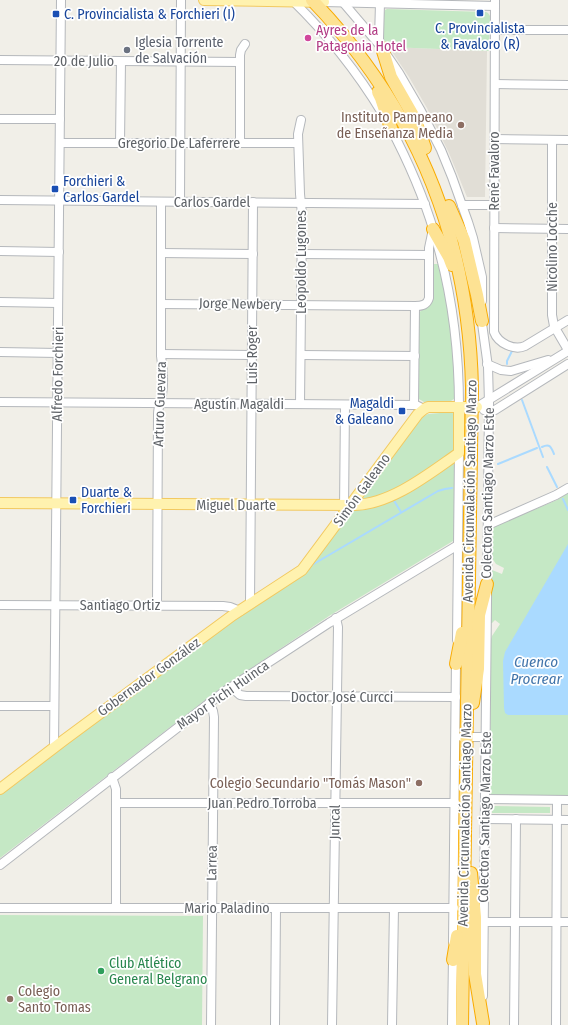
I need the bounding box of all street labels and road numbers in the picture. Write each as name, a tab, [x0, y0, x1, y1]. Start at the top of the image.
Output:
street label: 20 de Julio	[54, 53, 114, 70]
street label: René Favaloro	[486, 131, 503, 211]
street label: Gregorio De Laferrere	[118, 135, 240, 152]
street label: Carlos Gardel	[174, 194, 251, 211]
street label: Nicolino Locche	[544, 202, 561, 292]
street label: Leopoldo Lugones	[293, 210, 310, 314]
street label: Jorge Newbery	[199, 295, 282, 313]
street label: Luis Roger	[244, 325, 261, 385]
street label: Alfredo Forchieri	[49, 327, 67, 421]
street label: Arturo Guevara	[150, 361, 170, 447]
street label: Avenida Circunvalación Santiago Marzo	[460, 379, 480, 603]
street label: Agustín Magaldi	[194, 396, 284, 413]
street label: Colectora Santiago Marzo Este	[478, 407, 498, 579]
street label: Simón Galeano	[330, 450, 394, 530]
street label: Miguel Duarte	[196, 497, 276, 514]
street label: Santiago Ortiz	[80, 597, 161, 614]
street label: Gobernador González	[94, 634, 204, 720]
street label: Mayor Pichi Huinca	[174, 657, 273, 733]
street label: Doctor José Curcci	[291, 689, 393, 706]
street label: Avenida Circunvalación Santiago Marzo	[455, 703, 475, 927]
street label: Colectora Santiago Marzo Este	[475, 731, 495, 903]
street label: Juan Pedro Torroba	[207, 795, 317, 812]
street label: Juncal	[326, 804, 344, 840]
street label: Larrea	[203, 845, 221, 881]
street label: Mario Paladino	[184, 900, 270, 917]

